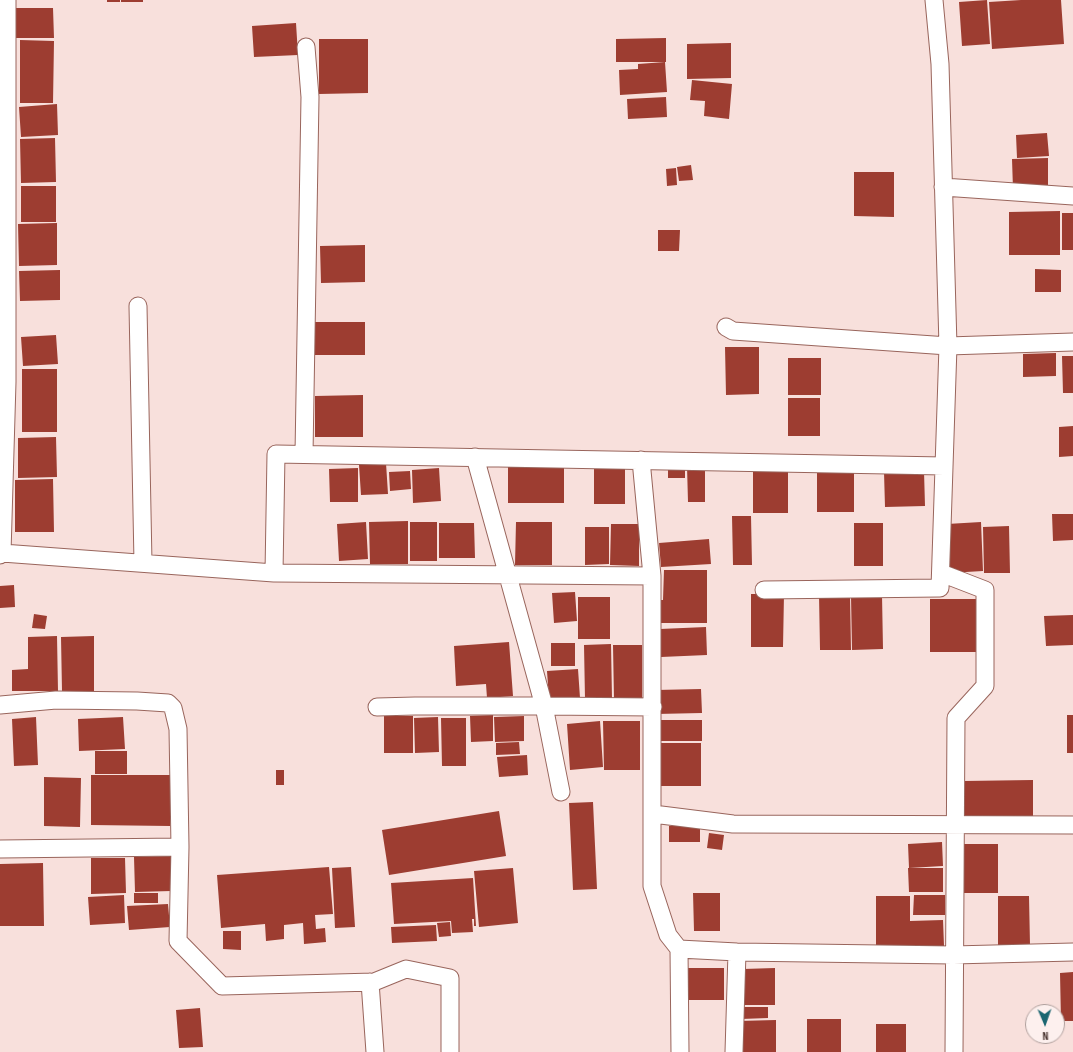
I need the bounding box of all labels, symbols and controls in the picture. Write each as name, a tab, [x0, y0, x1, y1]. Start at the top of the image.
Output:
north arrow	[1025, 1004, 1065, 1044]
text: N	[1042, 1029, 1049, 1042]

